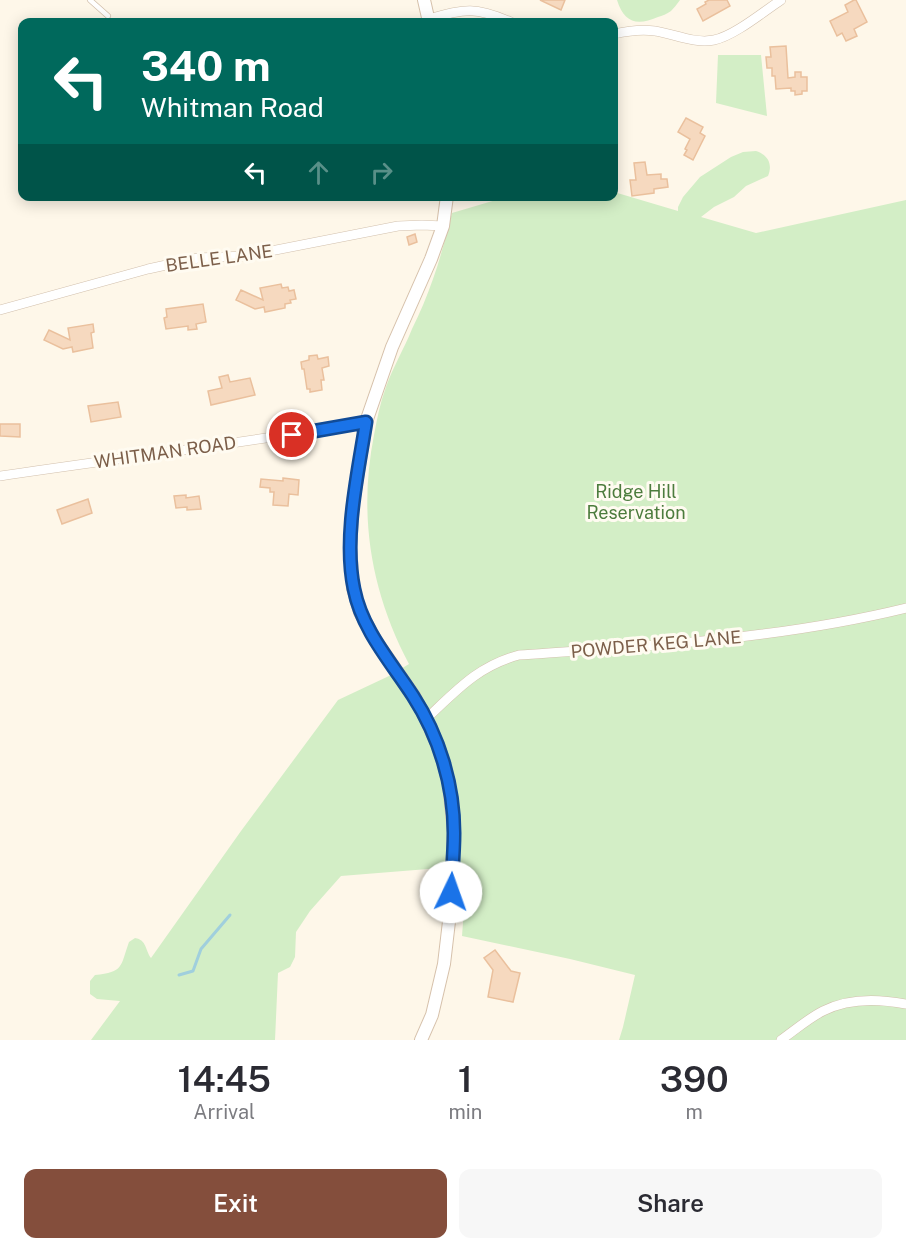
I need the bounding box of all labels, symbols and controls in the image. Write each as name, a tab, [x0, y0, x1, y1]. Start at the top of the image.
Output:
text: 340 m	[141, 41, 271, 90]
icon: left	[42, 42, 120, 120]
text: Whitman Road	[141, 91, 324, 123]
icon: left	[239, 156, 272, 189]
icon: ahead	[302, 156, 335, 189]
icon: right	[365, 156, 398, 189]
street label: BELLE LANE	[164, 240, 274, 276]
pin	[266, 409, 317, 460]
icon: arrive	[275, 418, 308, 451]
street label: WHITMAN ROAD	[93, 432, 237, 472]
park label: Ridge Hill Reservation	[586, 481, 686, 523]
street label: POWDER KEG LANE	[570, 626, 742, 662]
position arrow	[419, 860, 483, 924]
text: 14:45	[177, 1058, 271, 1100]
text: 1	[458, 1058, 473, 1100]
text: 390	[660, 1058, 729, 1100]
text: Arrival	[193, 1100, 255, 1124]
text: min	[448, 1100, 482, 1124]
text: m	[685, 1100, 703, 1124]
button: Exit	[24, 1169, 447, 1238]
button: Share	[459, 1169, 882, 1238]

